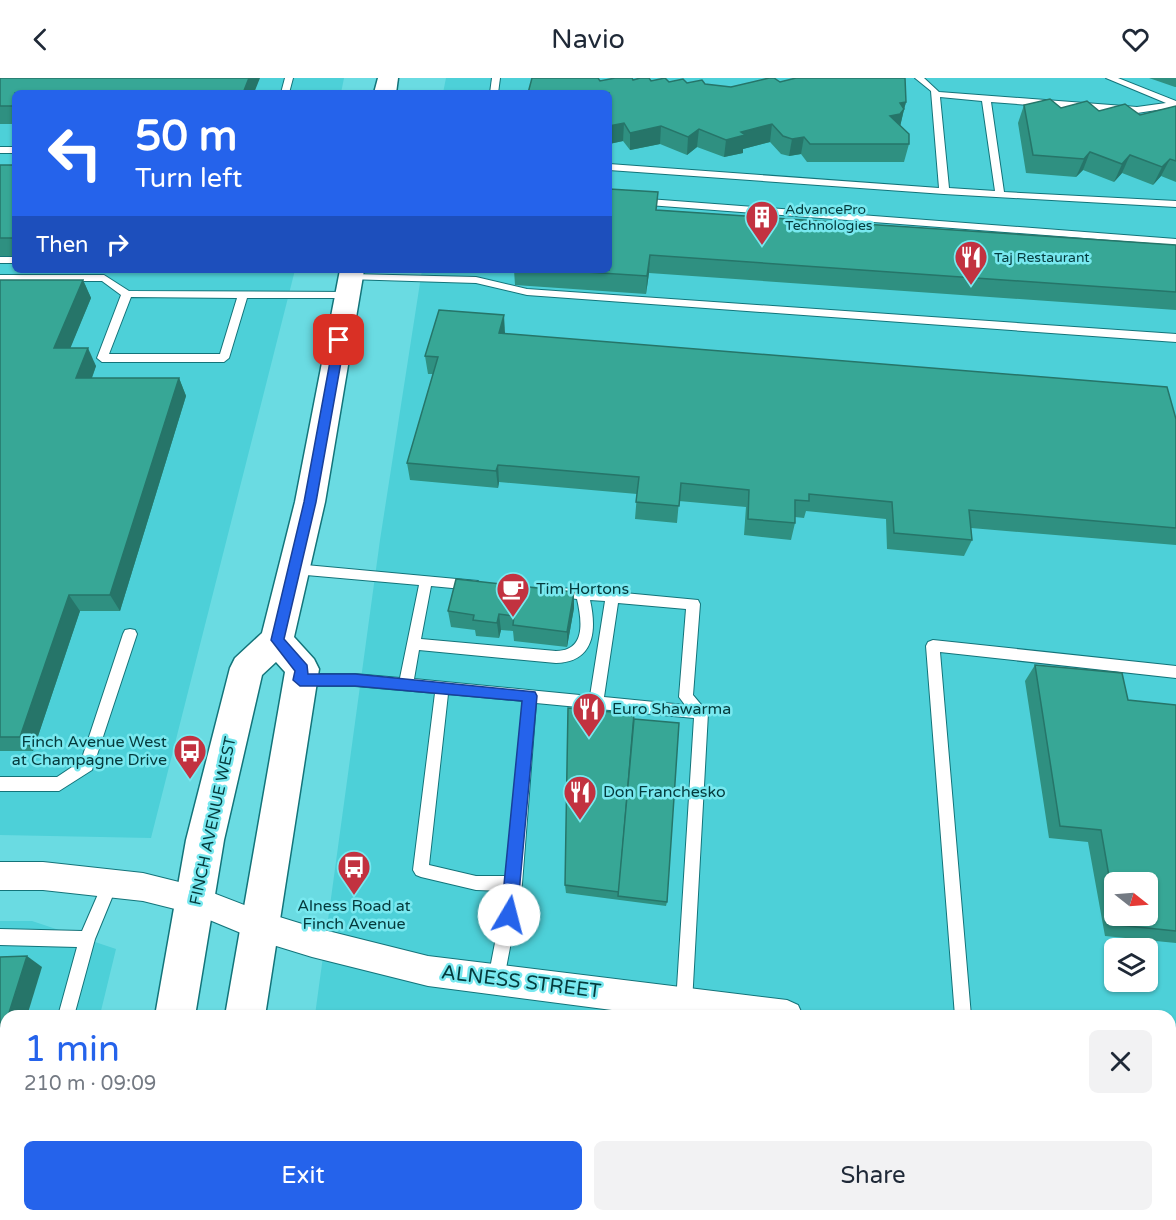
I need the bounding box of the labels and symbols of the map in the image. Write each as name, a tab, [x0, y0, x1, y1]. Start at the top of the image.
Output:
building icon: AdvancePro Technologies	[744, 199, 780, 246]
place label: AdvancePro Technologies	[785, 201, 873, 234]
restaurant icon: Taj Restaurant	[953, 239, 989, 286]
place label: Taj Restaurant	[994, 249, 1090, 266]
pin	[313, 314, 364, 365]
cafe icon: Tim Hortons	[495, 571, 531, 618]
place label: Tim Hortons	[536, 579, 629, 599]
restaurant icon: Euro Shawarma	[571, 691, 607, 738]
place label: Euro Shawarma	[612, 699, 731, 719]
place label: Finch Avenue West at Champagne Drive	[12, 732, 167, 770]
bus stop icon: Finch Avenue West at Champagne Drive	[172, 733, 208, 780]
street label: FINCH AVENUE WEST	[185, 735, 241, 907]
restaurant icon: Don Franchesko	[562, 774, 598, 821]
place label: Don Franchesko	[603, 782, 726, 802]
bus stop icon: Alness Road at Finch Avenue	[336, 849, 372, 896]
north arrow	[1104, 872, 1158, 926]
position arrow	[477, 883, 541, 947]
place label: Alness Road at Finch Avenue	[297, 896, 411, 934]
street label: ALNESS STREET	[440, 960, 602, 1004]

